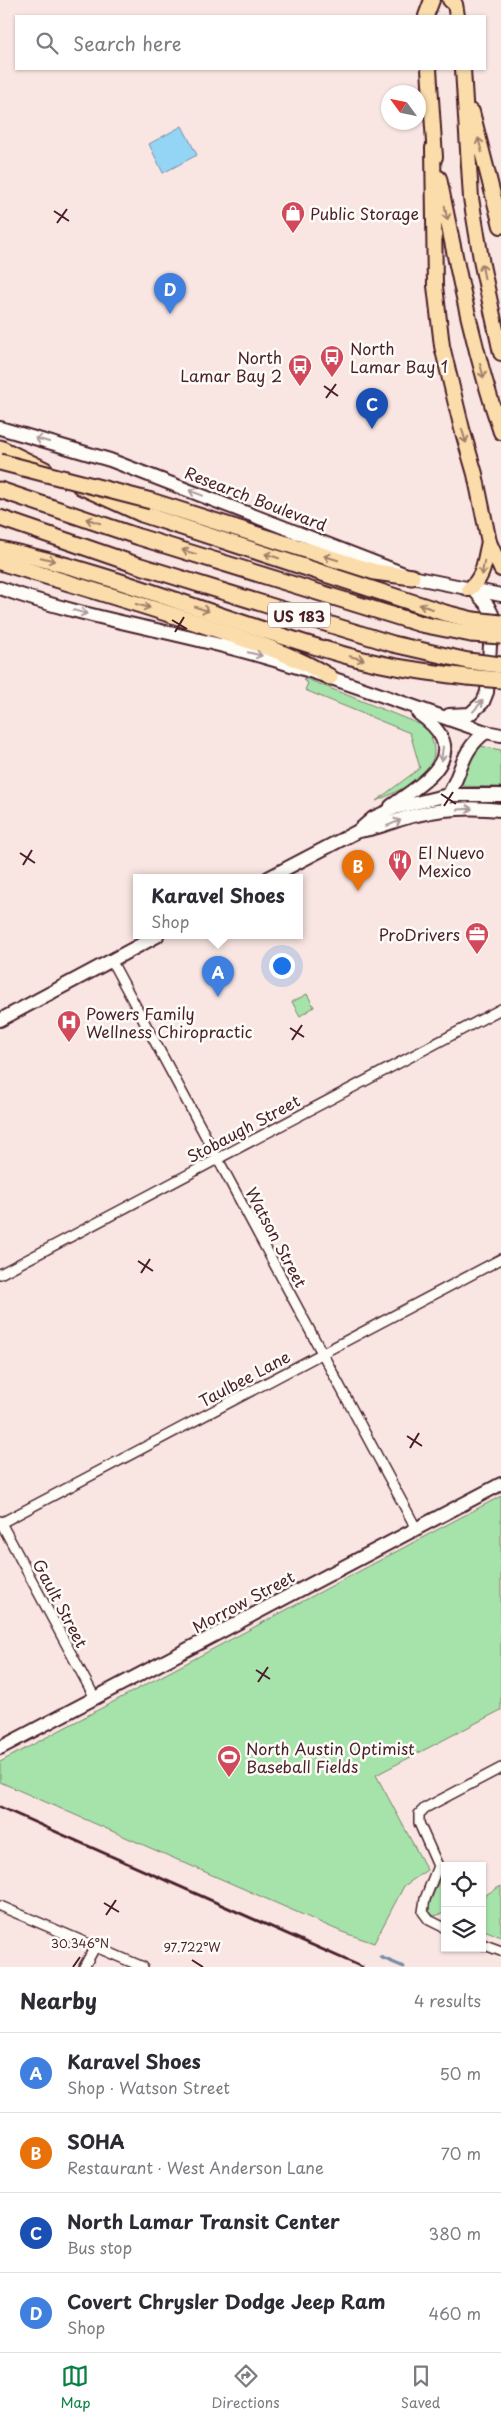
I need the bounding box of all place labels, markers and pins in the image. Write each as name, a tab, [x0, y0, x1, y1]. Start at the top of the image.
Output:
shop icon: Public Storage	[280, 200, 306, 234]
place label: Public Storage	[310, 201, 419, 225]
pin: D	[154, 273, 186, 314]
place label: North Lamar Bay 1	[350, 336, 448, 378]
bus stop icon: North Lamar Bay 1	[319, 344, 345, 378]
place label: North Lamar Bay 2	[180, 345, 282, 387]
bus stop icon: North Lamar Bay 2	[287, 353, 313, 387]
pin: C	[356, 388, 388, 429]
place label: El Nuevo Mexico	[418, 840, 484, 882]
restaurant icon: El Nuevo Mexico	[387, 848, 413, 882]
pin: B	[342, 850, 374, 891]
office icon: ProDrivers	[464, 921, 490, 955]
place label: ProDrivers	[378, 922, 460, 946]
pin: A	[202, 956, 234, 997]
place label: Powers Family Wellness Chiropractic	[86, 1001, 252, 1043]
hospital icon: Powers Family Wellness Chiropractic	[56, 1009, 82, 1043]
place label: North Austin Optimist Baseball Fields	[246, 1736, 415, 1778]
sports icon: North Austin Optimist Baseball Fields	[216, 1744, 242, 1778]

